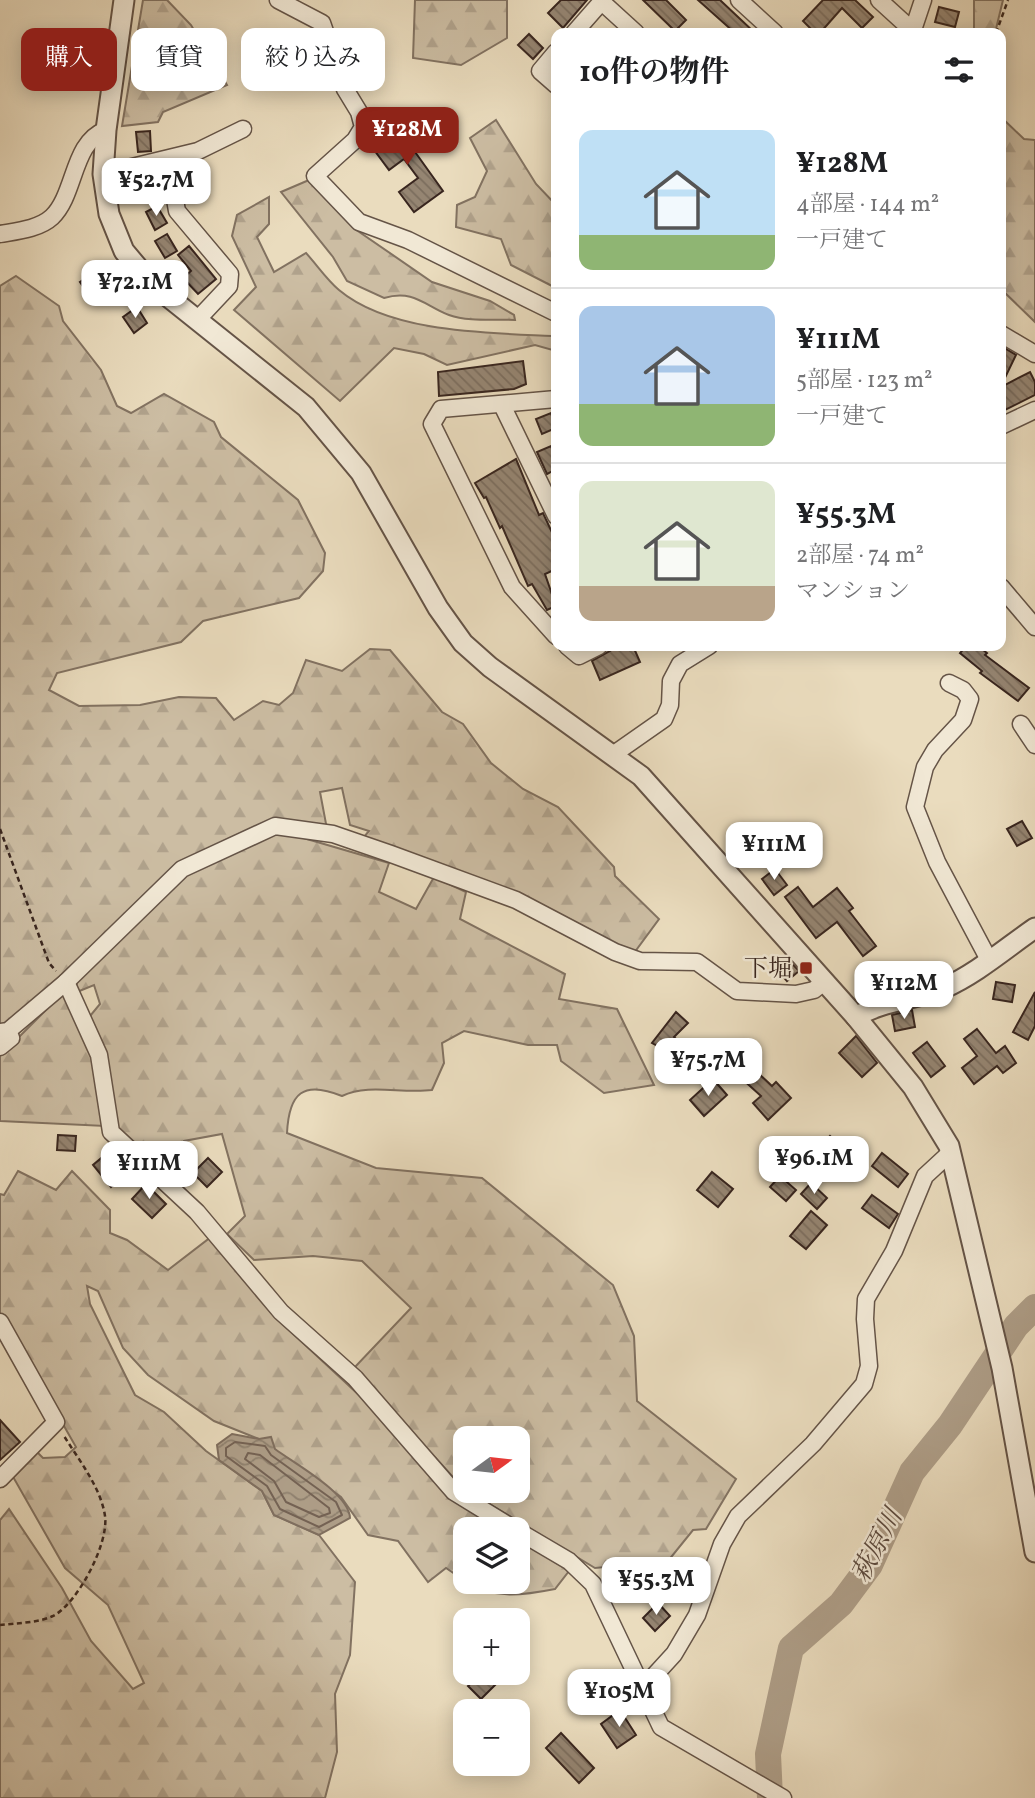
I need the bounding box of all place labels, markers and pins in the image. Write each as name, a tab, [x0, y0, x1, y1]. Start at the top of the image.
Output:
pin: ¥128M	[358, 108, 456, 167]
pin: ¥52.7M	[99, 158, 213, 218]
pin: ¥72.1M	[78, 260, 192, 320]
pin: ¥111M	[725, 822, 823, 882]
place label: 下堀	[744, 953, 792, 987]
marker: 下堀	[798, 960, 814, 976]
pin: ¥112M	[855, 962, 953, 1021]
pin: ¥75.7M	[651, 1038, 765, 1098]
pin: ¥96.1M	[757, 1136, 871, 1196]
pin: ¥111M	[100, 1142, 198, 1201]
pin: ¥55.3M	[599, 1558, 713, 1617]
pin: ¥105M	[570, 1670, 668, 1729]

